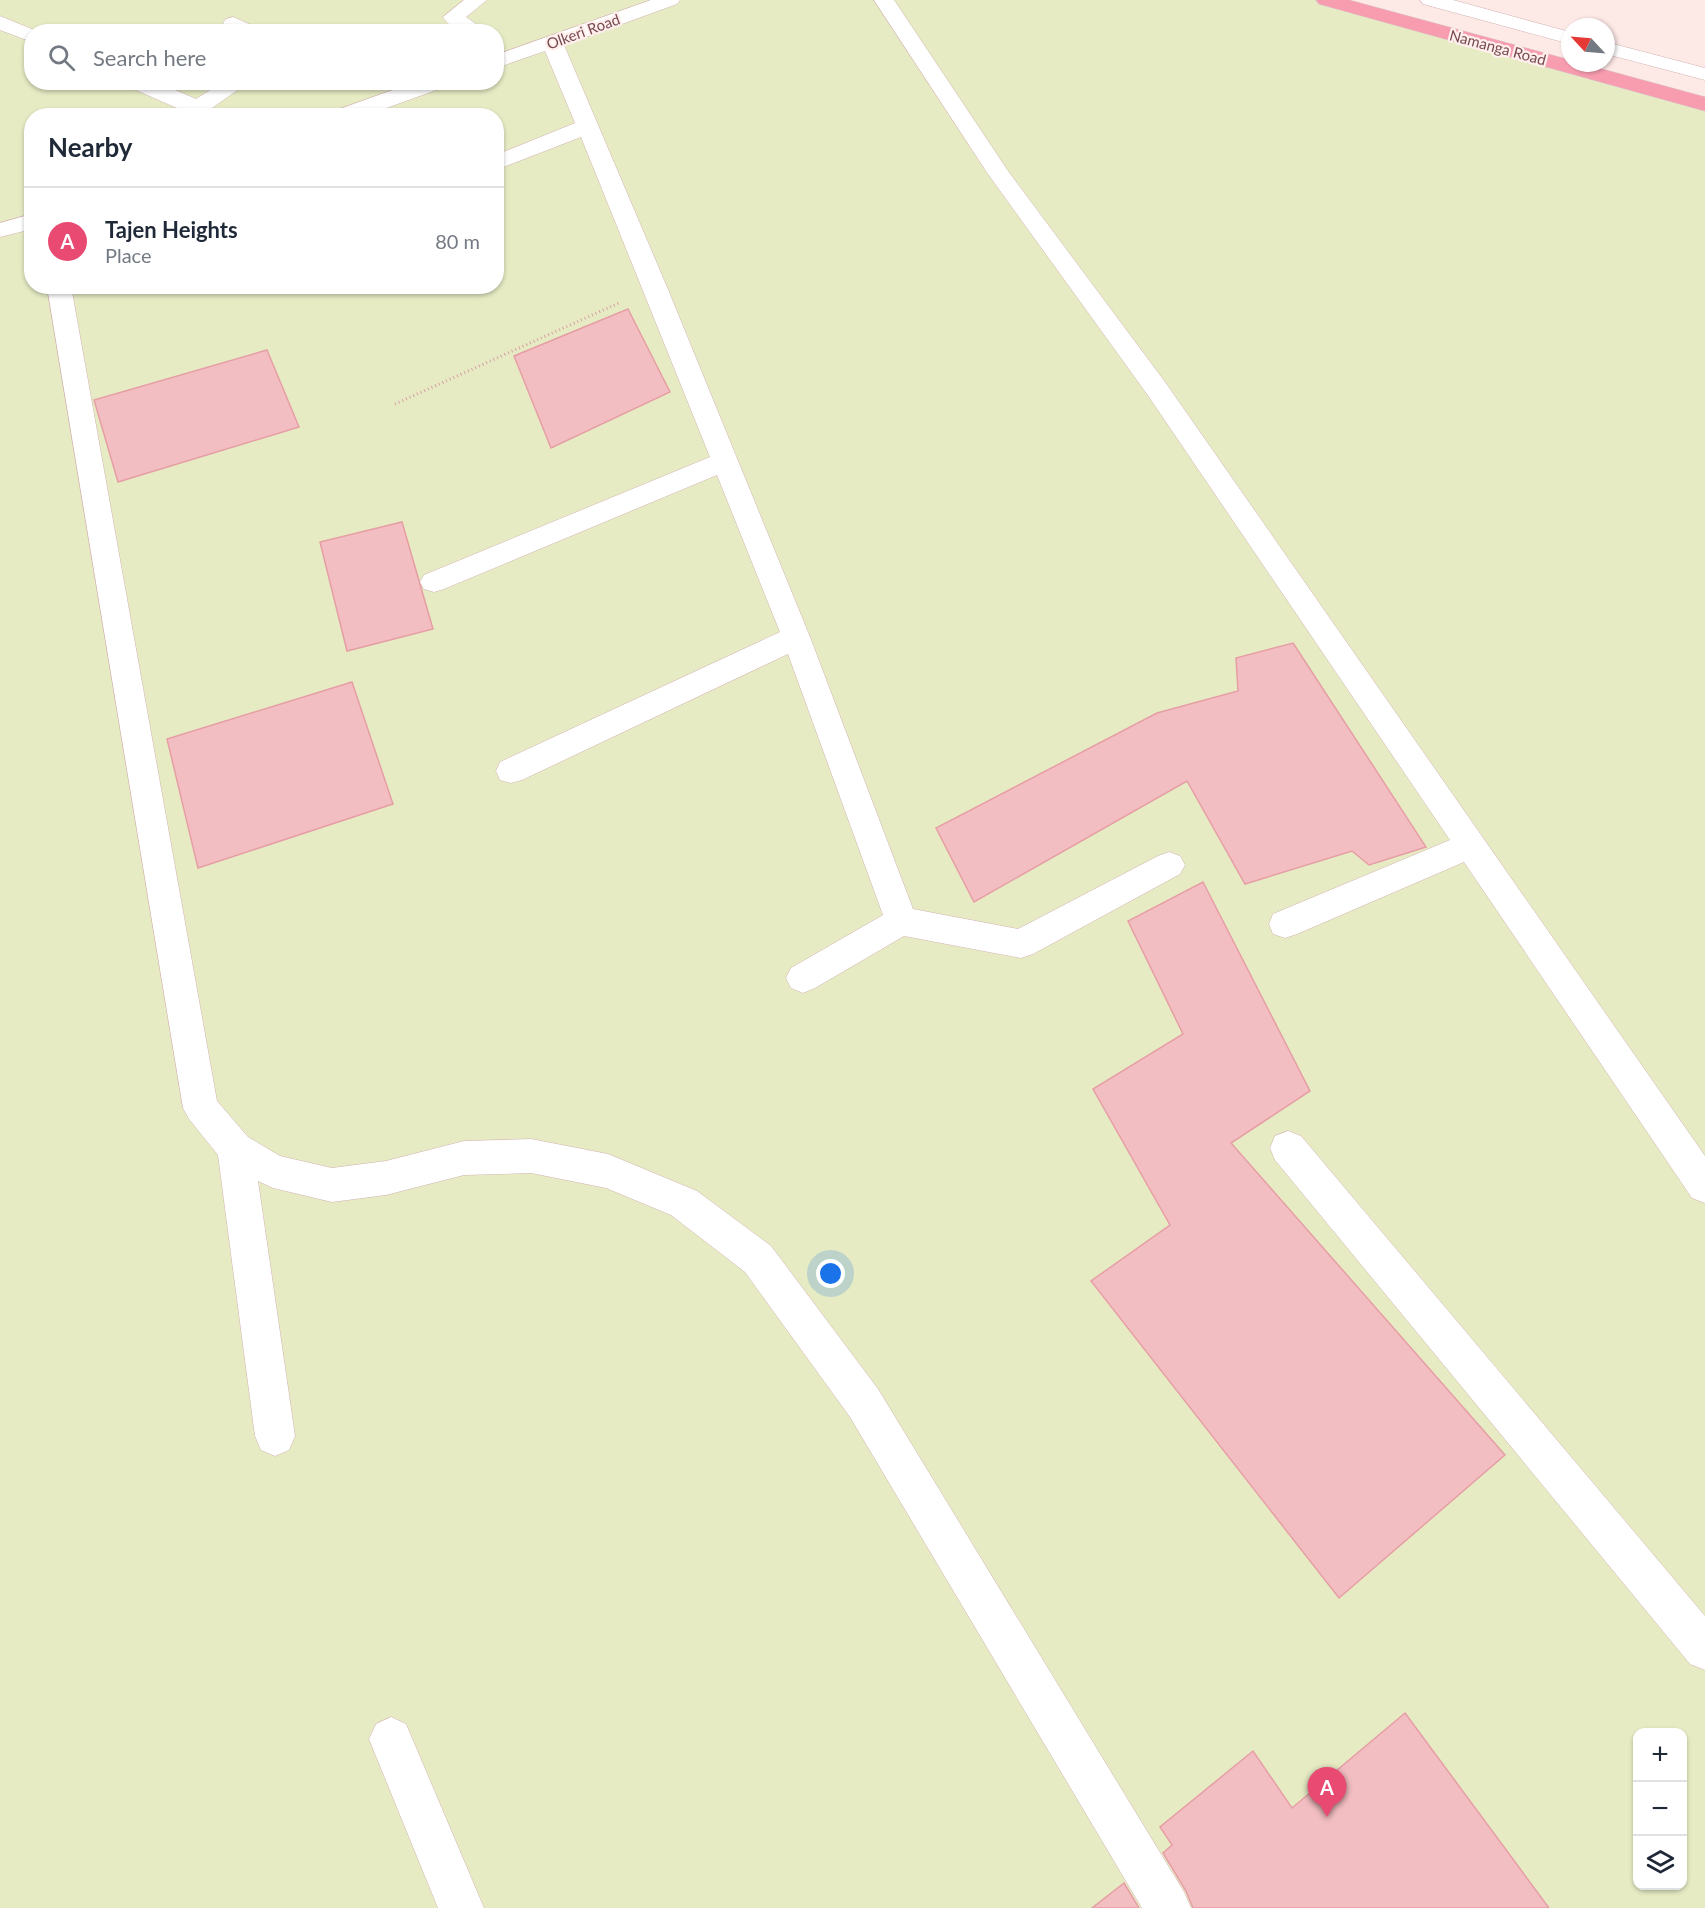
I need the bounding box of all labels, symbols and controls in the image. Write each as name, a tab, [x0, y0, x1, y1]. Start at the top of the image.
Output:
street label: Olkeri Road	[544, 9, 622, 53]
north arrow	[1561, 18, 1615, 72]
search box	[24, 24, 504, 90]
street label: Namanga Road	[1448, 25, 1548, 69]
icon: search	[45, 41, 78, 74]
text: Search here	[93, 44, 206, 71]
text: Nearby	[48, 131, 133, 163]
text: Tajen Heights	[105, 216, 238, 243]
text: A	[61, 229, 74, 253]
text: 80 m	[435, 229, 480, 253]
text: Place	[105, 243, 152, 267]
your location	[816, 1259, 845, 1288]
map controls	[1633, 1728, 1687, 1890]
button: +	[1633, 1728, 1687, 1782]
pin: A	[1308, 1768, 1346, 1817]
button: −	[1633, 1782, 1687, 1836]
button: layers	[1633, 1836, 1687, 1890]

